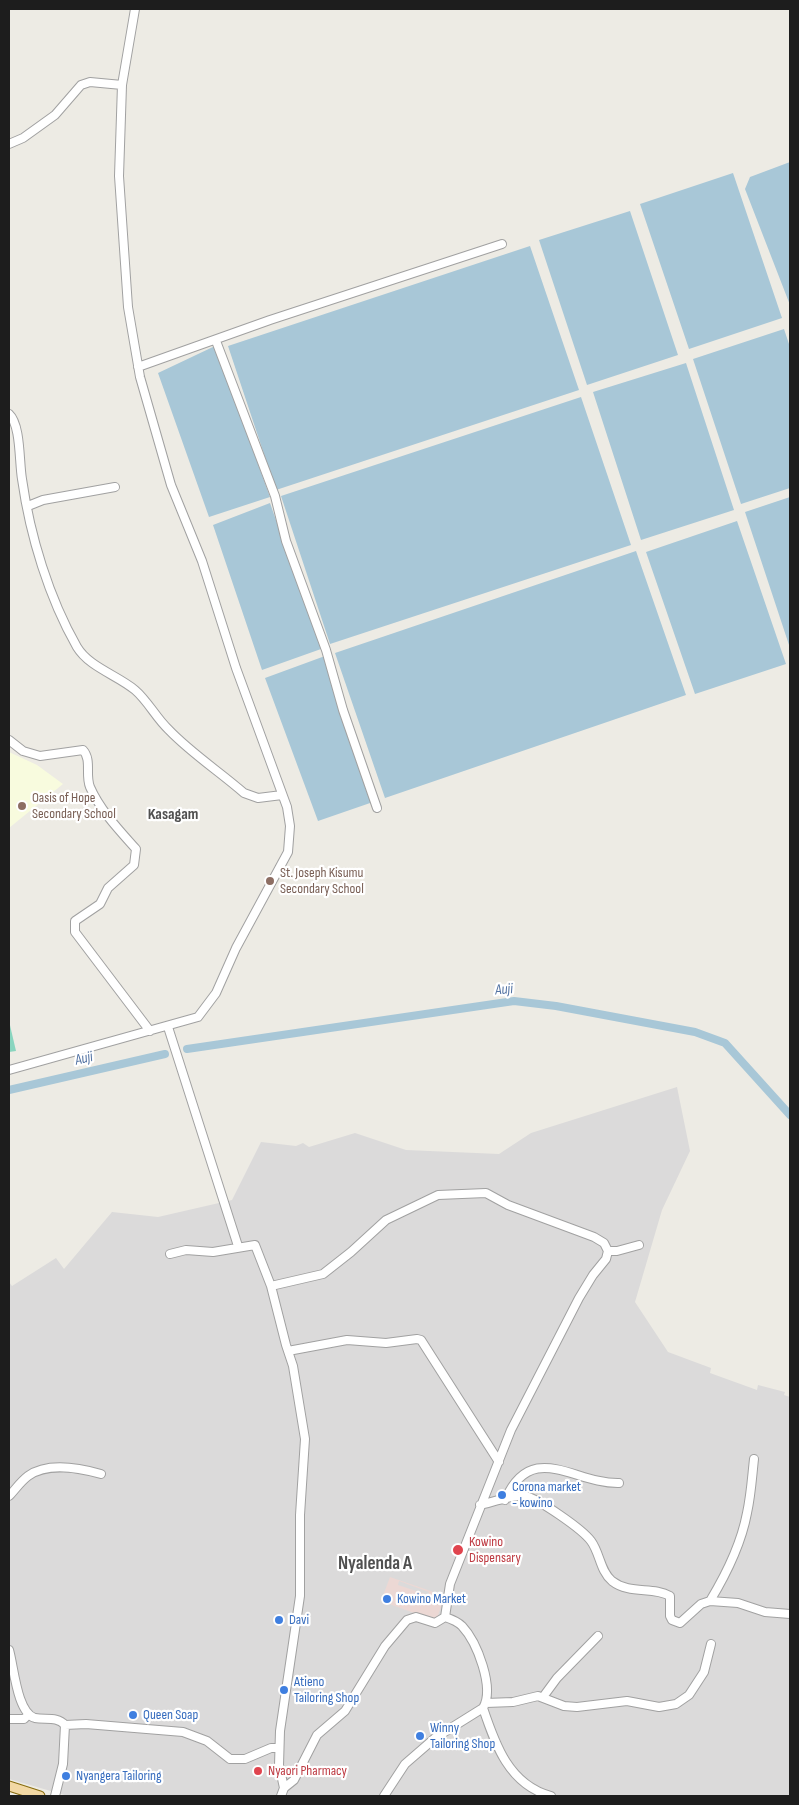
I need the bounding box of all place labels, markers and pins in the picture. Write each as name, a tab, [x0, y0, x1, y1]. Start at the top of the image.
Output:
place label: Oasis of Hope Secondary School	[32, 790, 116, 822]
marker: Oasis of Hope Secondary School	[16, 800, 28, 812]
place label: St. Joseph Kisumu Secondary School	[280, 865, 364, 898]
marker: St. Joseph Kisumu Secondary School	[264, 875, 276, 887]
place label: Corona market - kowino	[512, 1479, 581, 1511]
marker: Corona market - kowino	[496, 1489, 508, 1501]
place label: Kowino Dispensary	[469, 1534, 521, 1566]
marker: Kowino Dispensary	[451, 1543, 465, 1557]
place label: Kowino Market	[397, 1591, 466, 1607]
marker: Kowino Market	[381, 1593, 393, 1605]
place label: Davi	[289, 1612, 309, 1628]
marker: Davi	[273, 1614, 285, 1626]
place label: Atieno Tailoring Shop	[294, 1674, 359, 1706]
marker: Atieno Tailoring Shop	[278, 1684, 290, 1696]
place label: Queen Soap	[143, 1707, 198, 1723]
marker: Queen Soap	[127, 1709, 139, 1721]
place label: Winny Tailoring Shop	[430, 1720, 495, 1752]
marker: Winny Tailoring Shop	[414, 1730, 426, 1742]
place label: Nyaori Pharmacy	[268, 1763, 347, 1779]
marker: Nyaori Pharmacy	[252, 1765, 264, 1777]
place label: Nyangera Tailoring	[76, 1768, 162, 1784]
marker: Nyangera Tailoring	[60, 1770, 72, 1782]

